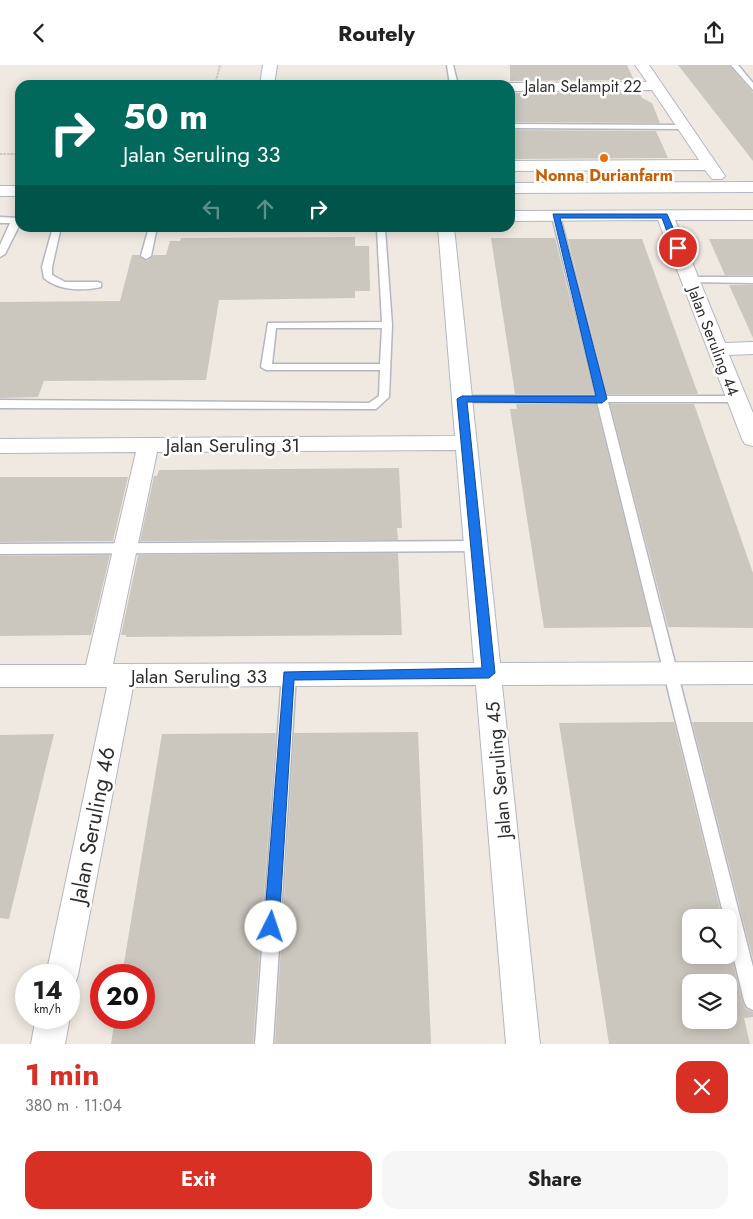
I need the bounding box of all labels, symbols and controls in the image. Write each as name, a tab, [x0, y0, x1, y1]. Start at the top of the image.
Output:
text: Routely	[338, 17, 415, 49]
icon: back	[25, 19, 53, 47]
icon: share	[700, 19, 728, 47]
street label: Jalan Selampit 22	[522, 75, 642, 98]
text: 50 m	[123, 92, 208, 142]
icon: right	[40, 100, 105, 165]
text: Jalan Seruling 33	[123, 138, 281, 170]
marker: Nonna Durianfarm	[598, 152, 610, 164]
place label: Nonna Durianfarm	[535, 164, 673, 187]
icon: left	[198, 195, 226, 223]
icon: ahead	[251, 195, 279, 223]
icon: right	[304, 195, 332, 223]
pin	[657, 227, 699, 269]
icon: arrive	[664, 234, 692, 262]
street label: Jalan Seruling 44	[681, 281, 745, 399]
street label: Jalan Seruling 31	[163, 432, 300, 459]
street label: Jalan Seruling 33	[128, 663, 267, 690]
street label: Jalan Seruling 45	[479, 700, 518, 842]
street label: Jalan Seruling 46	[61, 744, 123, 909]
position arrow	[244, 900, 296, 952]
map controls	[682, 909, 737, 1029]
button: search	[682, 909, 737, 964]
speed limit sign: 20	[90, 964, 155, 1029]
text: 14	[32, 972, 63, 1008]
button: layers	[682, 974, 737, 1029]
text: km/h	[34, 1000, 61, 1018]
text: 1 min	[25, 1053, 99, 1096]
button: close	[676, 1061, 728, 1113]
text: 380 m · 11:04	[25, 1094, 122, 1117]
button: Exit	[25, 1151, 372, 1209]
button: Share	[382, 1151, 728, 1209]

